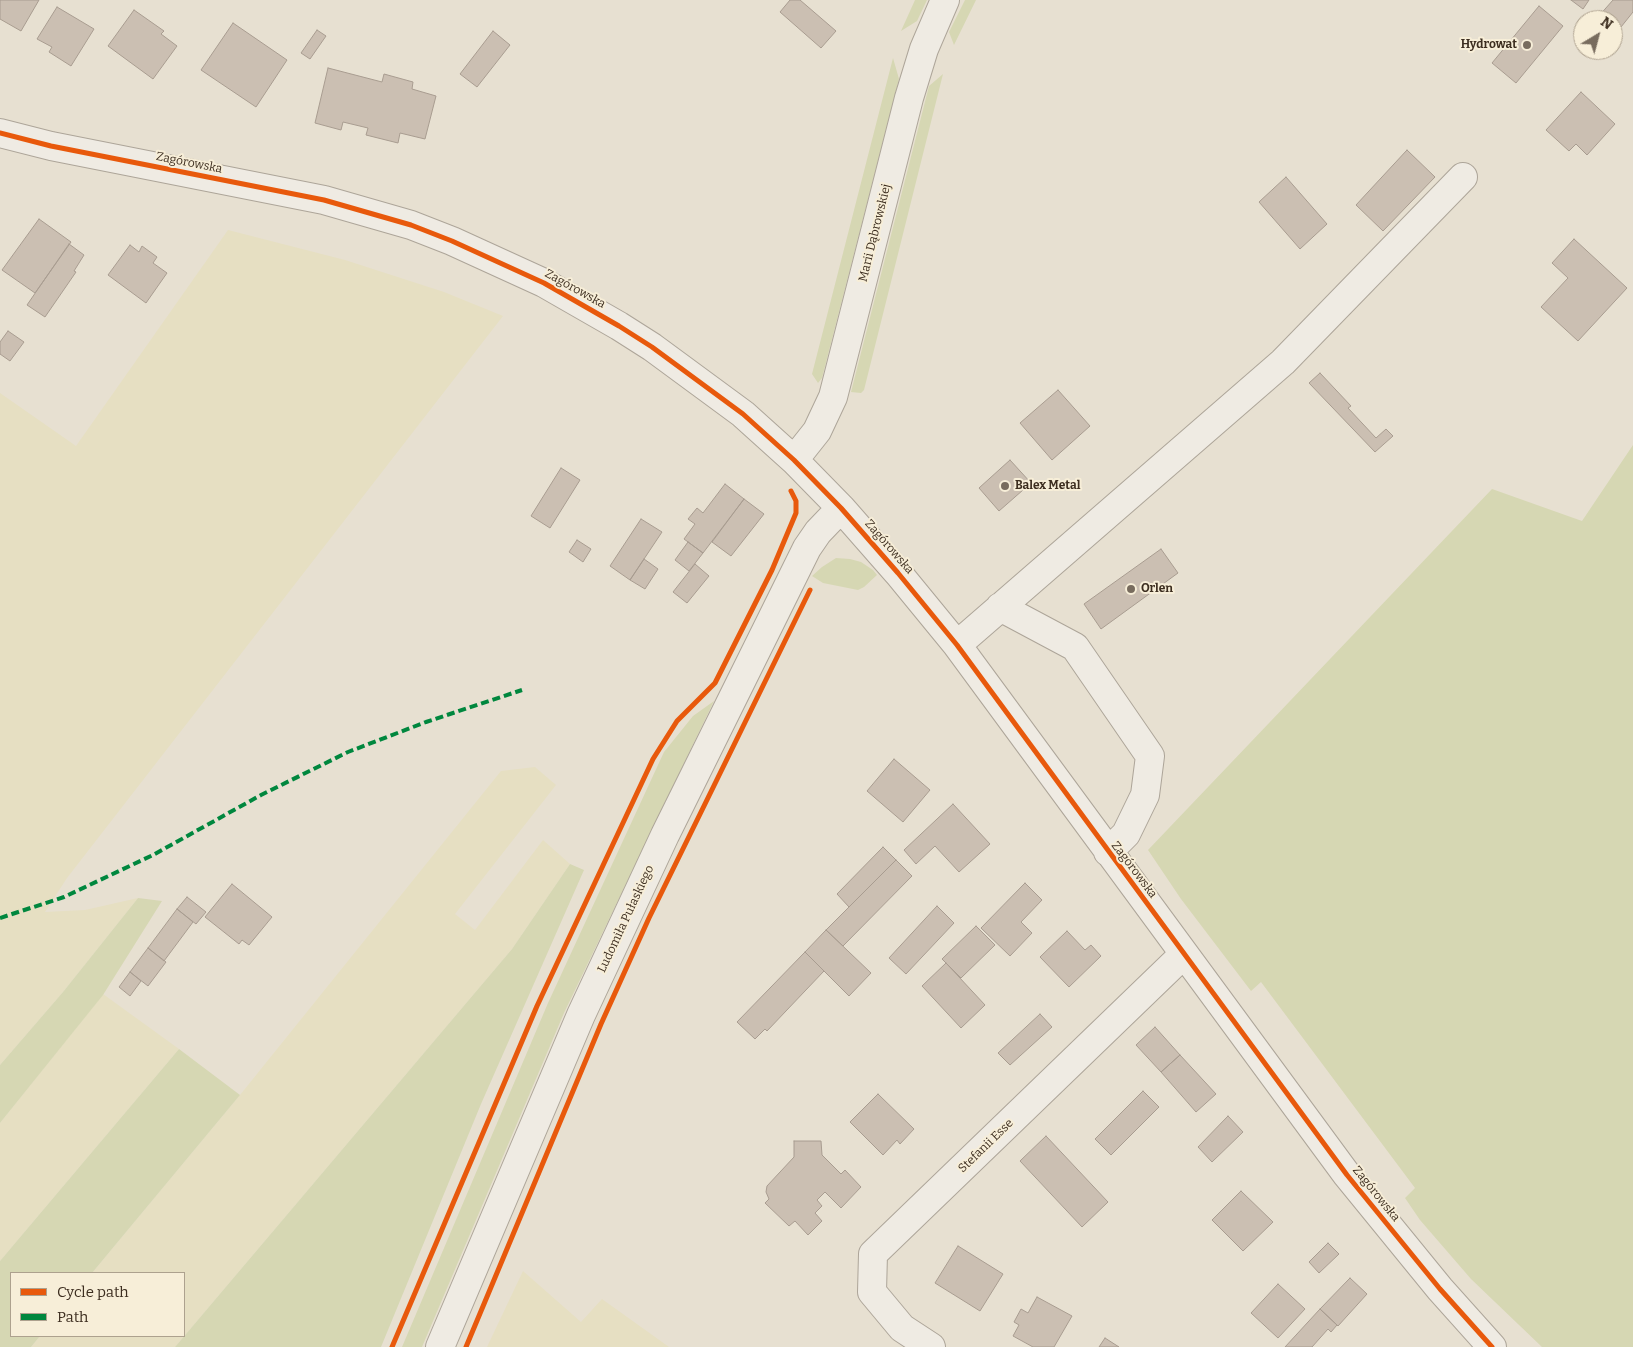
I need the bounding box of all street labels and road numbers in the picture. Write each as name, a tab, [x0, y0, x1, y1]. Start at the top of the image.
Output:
street label: Zagórowska	[155, 150, 223, 176]
street label: Marii Dąbrowskiej	[856, 183, 894, 283]
street label: Zagórowska	[542, 266, 608, 312]
street label: Zagórowska	[862, 517, 916, 577]
street label: Zagórowska	[1108, 839, 1160, 901]
street label: Ludomiła Pułaskiego	[595, 863, 657, 975]
street label: Stefanii Esse	[956, 1116, 1016, 1176]
street label: Zagórowska	[1349, 1163, 1403, 1225]

